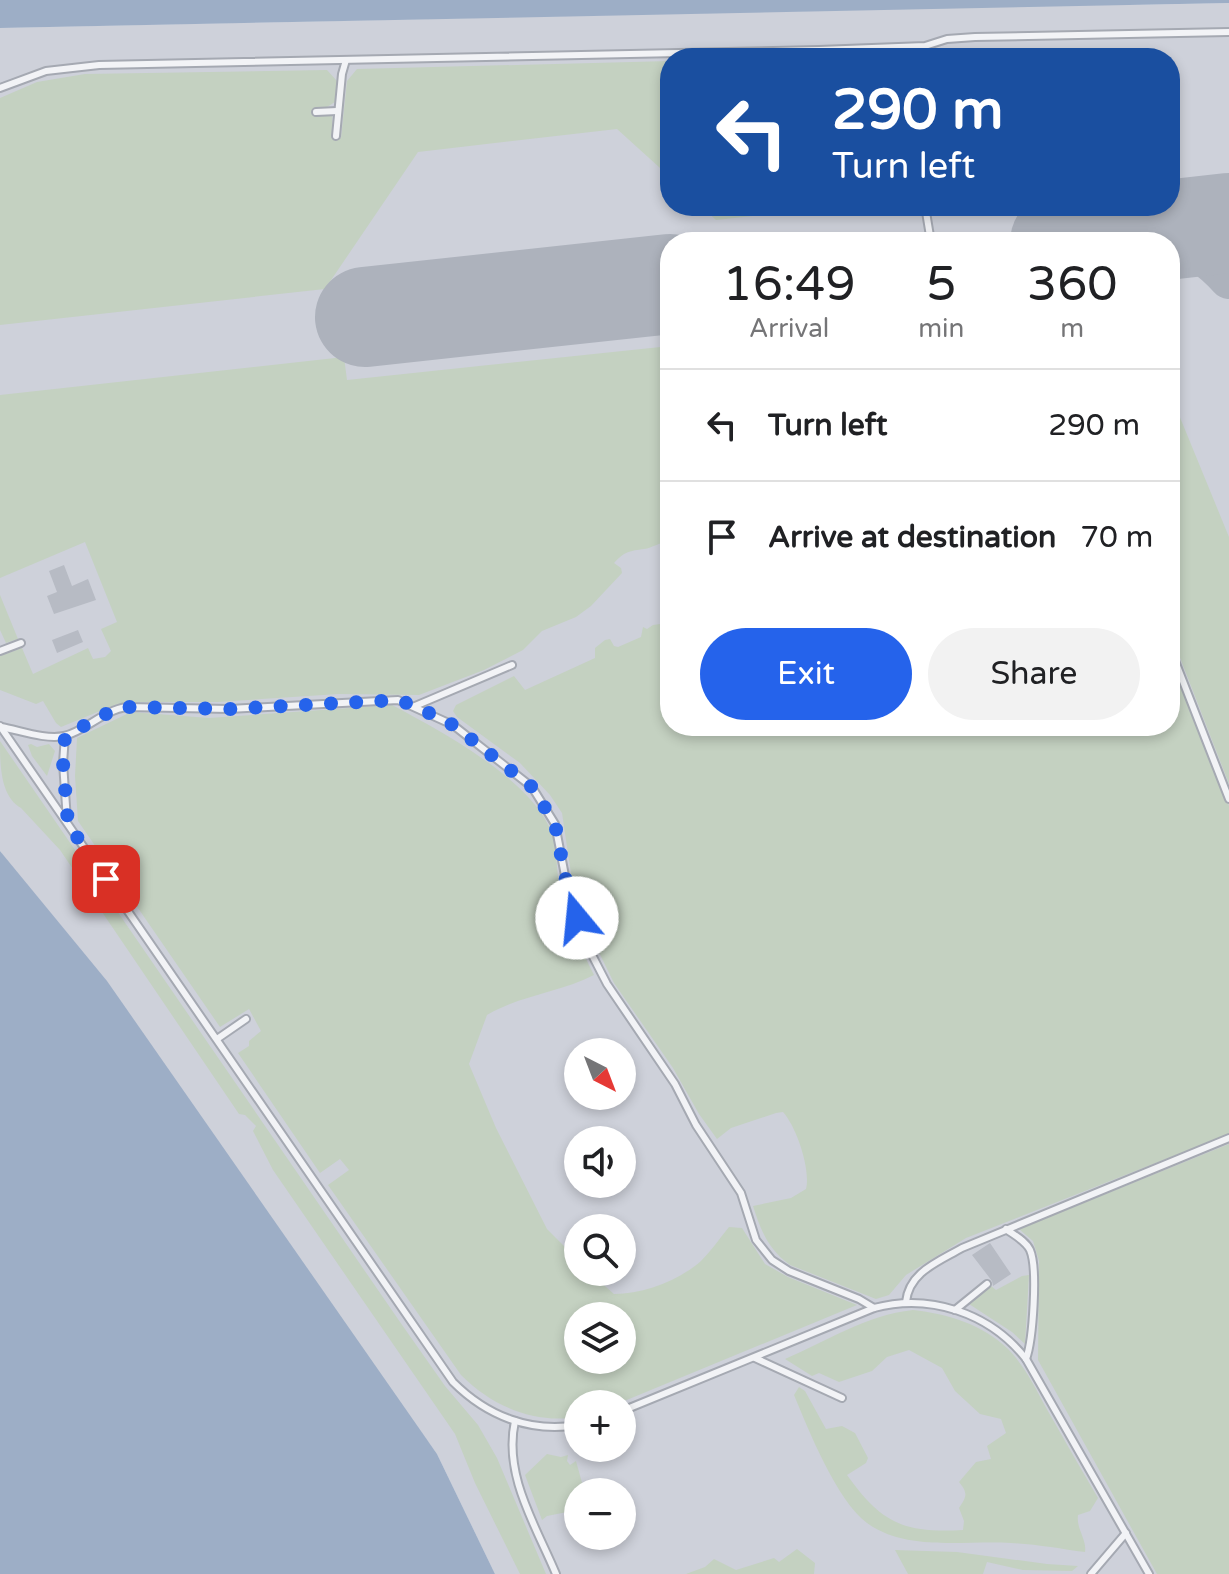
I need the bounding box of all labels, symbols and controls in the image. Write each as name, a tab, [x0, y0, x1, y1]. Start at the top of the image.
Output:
text: 290 m	[832, 77, 1003, 144]
icon: left	[700, 80, 804, 184]
text: Turn left	[832, 145, 975, 188]
text: 16:49	[723, 256, 856, 314]
text: 5	[926, 256, 956, 314]
text: 360	[1027, 256, 1117, 314]
text: Arrival	[749, 313, 829, 344]
text: min	[918, 313, 964, 344]
text: m	[1060, 313, 1084, 344]
icon: left	[700, 403, 744, 447]
text: Turn left	[768, 407, 887, 444]
text: 290 m	[1048, 407, 1140, 444]
icon: arrive	[700, 515, 744, 559]
text: Arrive at destination	[768, 519, 1056, 556]
text: 70 m	[1080, 519, 1153, 556]
button: Exit	[700, 628, 912, 720]
button: Share	[928, 628, 1140, 720]
pin	[72, 845, 140, 913]
icon: arrive	[84, 857, 128, 901]
position arrow	[535, 876, 619, 960]
north arrow	[564, 1038, 636, 1110]
map controls	[564, 1038, 636, 1550]
button: sound	[564, 1126, 636, 1198]
button: search	[564, 1214, 636, 1286]
button: layers	[564, 1302, 636, 1374]
button: +	[564, 1390, 636, 1462]
button: −	[564, 1478, 636, 1550]

